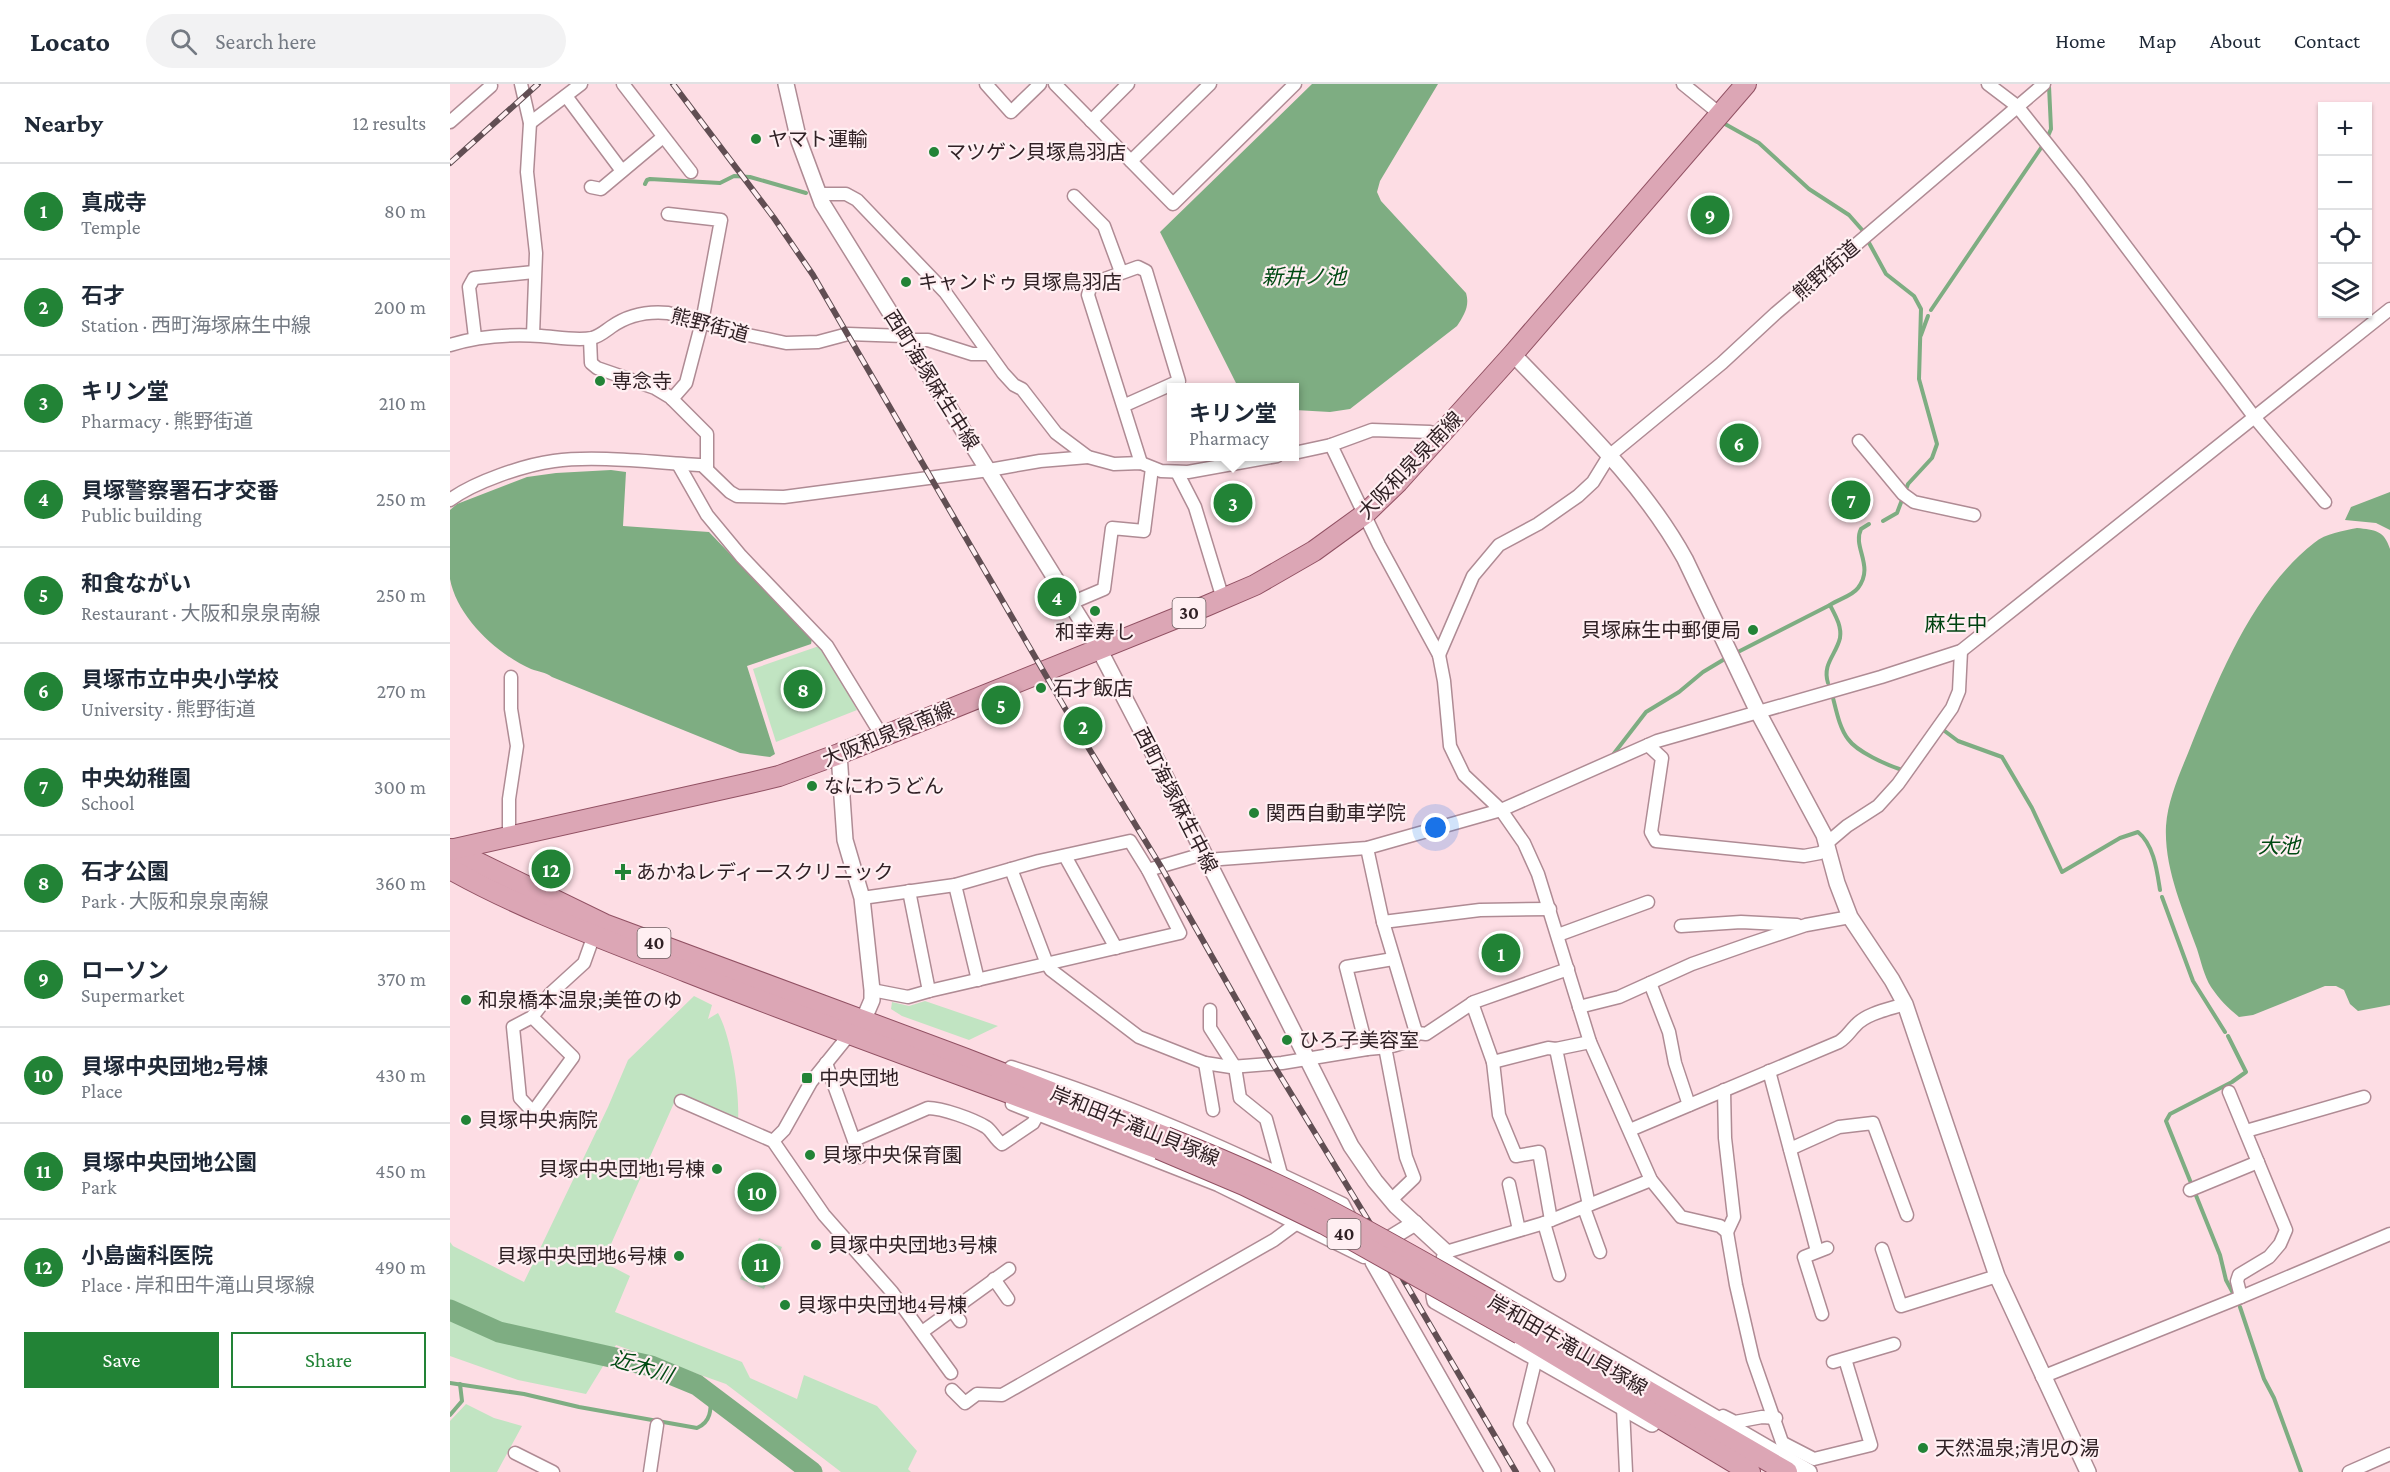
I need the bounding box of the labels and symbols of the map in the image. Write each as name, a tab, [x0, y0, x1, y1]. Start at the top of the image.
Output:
place label: ヤマト運輸	[768, 128, 868, 150]
marker: ヤマト運輸	[749, 132, 763, 146]
place label: マツゲン貝塚鳥羽店	[946, 141, 1126, 163]
marker: マツゲン貝塚鳥羽店	[927, 145, 941, 159]
pin: 9	[1690, 192, 1730, 238]
street label: 熊野街道	[1789, 235, 1863, 305]
water label: 新井ノ池	[1262, 265, 1348, 289]
place label: キャンドゥ 貝塚鳥羽店	[918, 271, 1122, 293]
marker: キャンドゥ 貝塚鳥羽店	[899, 275, 913, 289]
street label: 熊野街道	[669, 304, 751, 346]
street label: 西町海塚麻生中線	[880, 306, 984, 454]
place label: 専念寺	[612, 370, 672, 392]
marker: 専念寺	[593, 374, 607, 388]
street label: 大阪和泉泉南線	[1353, 407, 1467, 523]
pin: 6	[1720, 420, 1758, 466]
pin: 7	[1832, 478, 1870, 522]
pin: 3	[1214, 480, 1252, 526]
pin: 4	[1038, 574, 1076, 620]
road number: 30	[1172, 598, 1206, 628]
marker: 和幸寿し	[1088, 604, 1102, 618]
district label: 麻生中	[1925, 612, 1988, 636]
place label: 貝塚麻生中郵便局	[1581, 619, 1741, 641]
place label: 和幸寿し	[1055, 621, 1135, 643]
marker: 貝塚麻生中郵便局	[1746, 623, 1760, 637]
pin: 8	[784, 666, 822, 712]
place label: 石才飯店	[1053, 677, 1133, 699]
marker: 石才飯店	[1034, 681, 1048, 695]
pin: 5	[982, 682, 1020, 728]
street label: 大阪和泉泉南線	[819, 698, 957, 770]
pin: 2	[1064, 704, 1102, 748]
street label: 西町海塚麻生中線	[1130, 724, 1222, 876]
place label: なにわうどん	[824, 775, 944, 797]
marker: なにわうどん	[805, 779, 819, 793]
place label: 関西自動車学院	[1266, 802, 1406, 824]
marker: 関西自動車学院	[1247, 806, 1261, 820]
your location	[1421, 813, 1450, 842]
water label: 大池	[2258, 834, 2302, 858]
pin: 12	[532, 846, 570, 892]
place label: あかねレディースクリニック	[636, 861, 894, 883]
marker: あかねレディースクリニック	[614, 863, 632, 881]
road number: 40	[638, 928, 670, 958]
pin: 1	[1482, 930, 1520, 976]
place label: 和泉橋本温泉;美笹のゆ	[478, 989, 683, 1011]
marker: 和泉橋本温泉;美笹のゆ	[459, 993, 473, 1007]
place label: ひろ子美容室	[1299, 1029, 1419, 1051]
marker: ひろ子美容室	[1280, 1033, 1294, 1047]
place label: 中央団地	[819, 1067, 899, 1089]
marker: 中央団地	[800, 1071, 814, 1085]
street label: 岸和田牛滝山貝塚線	[1047, 1082, 1223, 1170]
place label: 貝塚中央病院	[478, 1109, 598, 1131]
marker: 貝塚中央病院	[459, 1113, 473, 1127]
place label: 貝塚中央保育園	[822, 1144, 962, 1166]
marker: 貝塚中央保育園	[803, 1148, 817, 1162]
place label: 貝塚中央団地1号棟	[538, 1158, 705, 1180]
marker: 貝塚中央団地1号棟	[710, 1162, 724, 1176]
pin: 10	[738, 1170, 776, 1214]
road number: 40	[1328, 1219, 1360, 1249]
place label: 貝塚中央団地3号棟	[828, 1234, 998, 1256]
marker: 貝塚中央団地3号棟	[809, 1238, 823, 1252]
pin: 11	[742, 1240, 780, 1286]
place label: 貝塚中央団地6号棟	[497, 1245, 667, 1267]
marker: 貝塚中央団地6号棟	[672, 1249, 686, 1263]
street label: 岸和田牛滝山貝塚線	[1485, 1290, 1651, 1400]
place label: 貝塚中央団地4号棟	[797, 1294, 967, 1316]
marker: 貝塚中央団地4号棟	[778, 1298, 792, 1312]
water label: 近木川	[608, 1346, 678, 1388]
place label: 天然温泉;清児の湯	[1935, 1437, 2100, 1459]
marker: 天然温泉;清児の湯	[1916, 1441, 1930, 1455]

